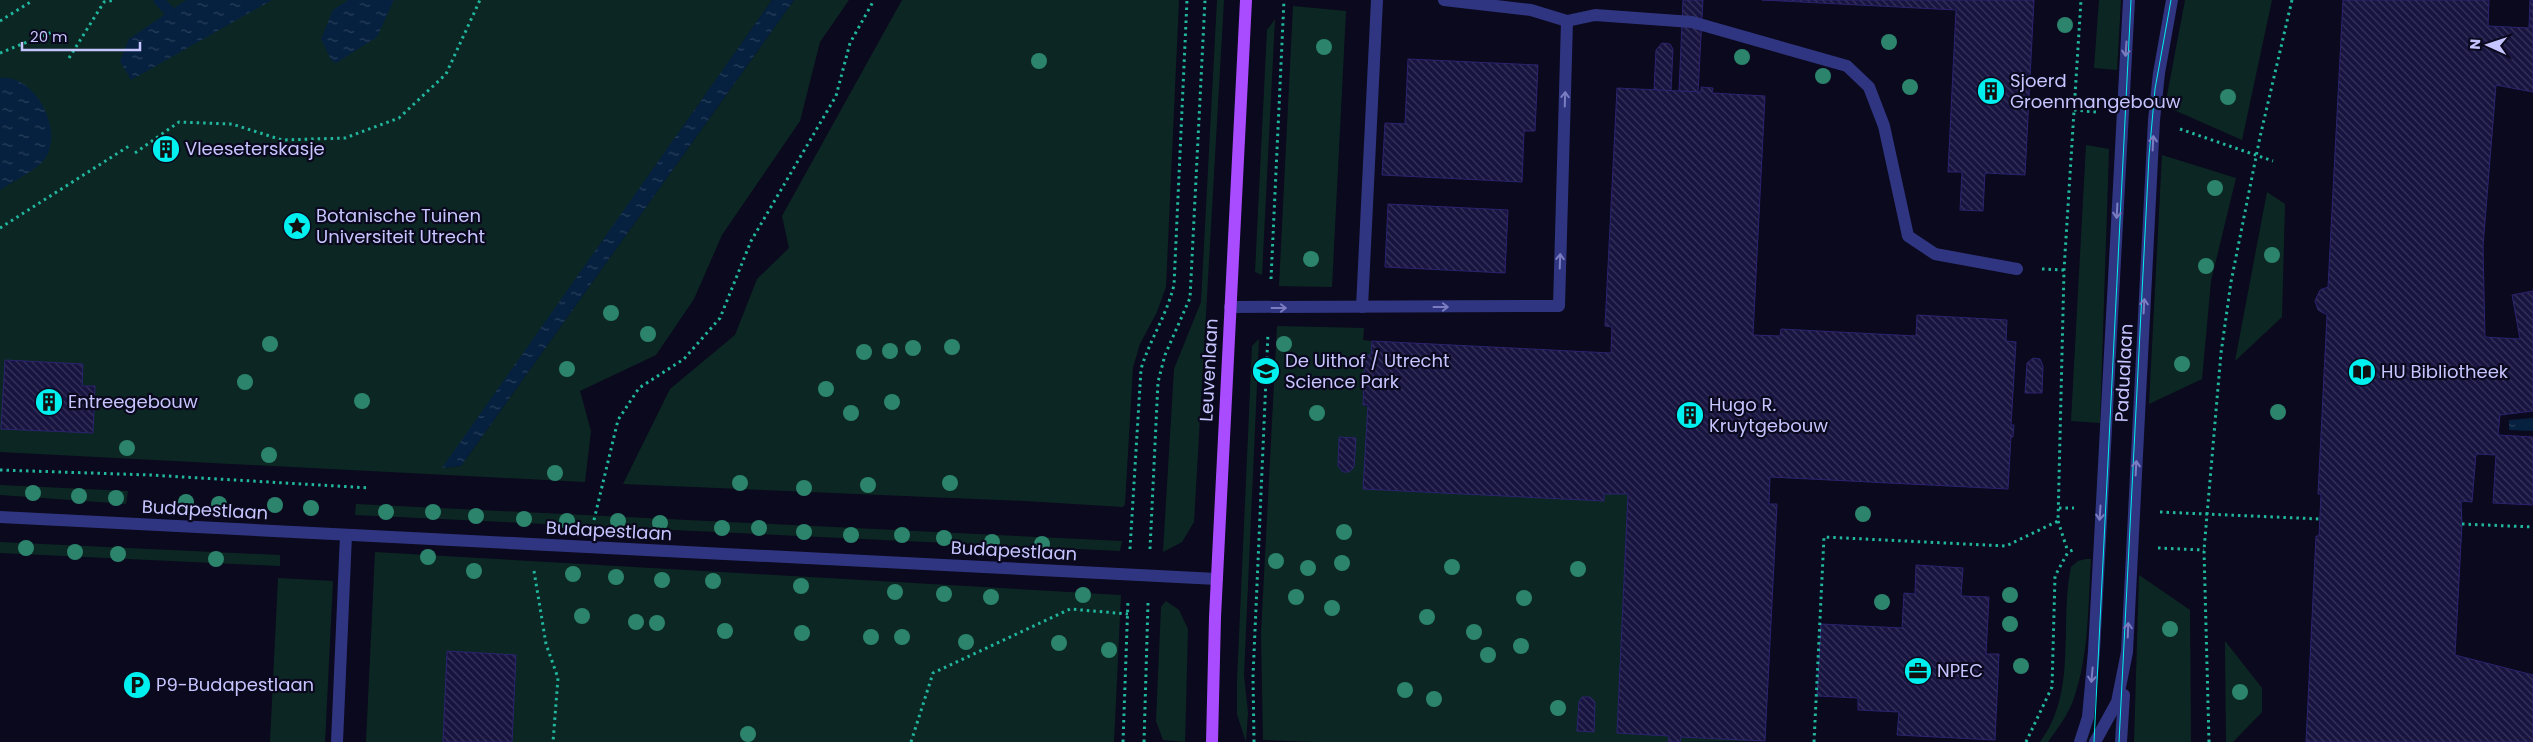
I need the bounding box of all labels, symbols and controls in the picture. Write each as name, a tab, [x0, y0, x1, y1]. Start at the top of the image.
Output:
scale bar	[22, 20, 140, 52]
north arrow	[2463, 20, 2513, 70]
text: 20 m	[30, 26, 68, 47]
text: N	[2465, 39, 2485, 50]
one-way arrow	[2122, 40, 2131, 56]
place label: Sjoerd Groenmangebouw	[2010, 68, 2181, 114]
building icon: Sjoerd Groenmangebouw	[1976, 76, 2006, 106]
one-way arrow	[1560, 91, 1569, 107]
building icon: Vleeseterskasje	[151, 134, 181, 164]
place label: Vleeseterskasje	[185, 136, 325, 161]
one-way arrow	[2148, 136, 2157, 152]
place label: Botanische Tuinen Universiteit Utrecht	[316, 203, 485, 249]
one-way arrow	[2112, 203, 2121, 219]
place icon: Botanische Tuinen Universiteit Utrecht	[282, 211, 312, 241]
one-way arrow	[1555, 253, 1565, 270]
one-way arrow	[2140, 298, 2149, 314]
one-way arrow	[1433, 302, 1449, 311]
one-way arrow	[1270, 303, 1287, 313]
street label: Leuvenlaan	[1193, 318, 1224, 422]
street label: Padualaan	[2108, 323, 2139, 423]
place label: De Uithof / Utrecht Science Park	[1285, 348, 1450, 394]
school or university icon: De Uithof / Utrecht Science Park	[1251, 356, 1281, 386]
library icon: HU Bibliotheek	[2347, 357, 2377, 387]
place label: HU Bibliotheek	[2381, 359, 2509, 384]
building icon: Entreegebouw	[34, 387, 64, 417]
place label: Entreegebouw	[68, 389, 198, 414]
place label: Hugo R. Kruytgebouw	[1709, 392, 1828, 438]
building icon: Hugo R. Kruytgebouw	[1675, 400, 1705, 430]
one-way arrow	[2132, 460, 2141, 476]
street label: Budapestlaan	[141, 494, 269, 525]
one-way arrow	[2096, 505, 2105, 521]
street label: Budapestlaan	[545, 515, 673, 546]
street label: Budapestlaan	[950, 535, 1078, 566]
one-way arrow	[2123, 622, 2133, 638]
office icon: NPEC	[1903, 656, 1933, 686]
place label: NPEC	[1937, 658, 1983, 683]
one-way arrow	[2087, 667, 2096, 683]
parking icon: P9-Budapestlaan	[122, 670, 152, 700]
place label: P9-Budapestlaan	[156, 672, 314, 697]

